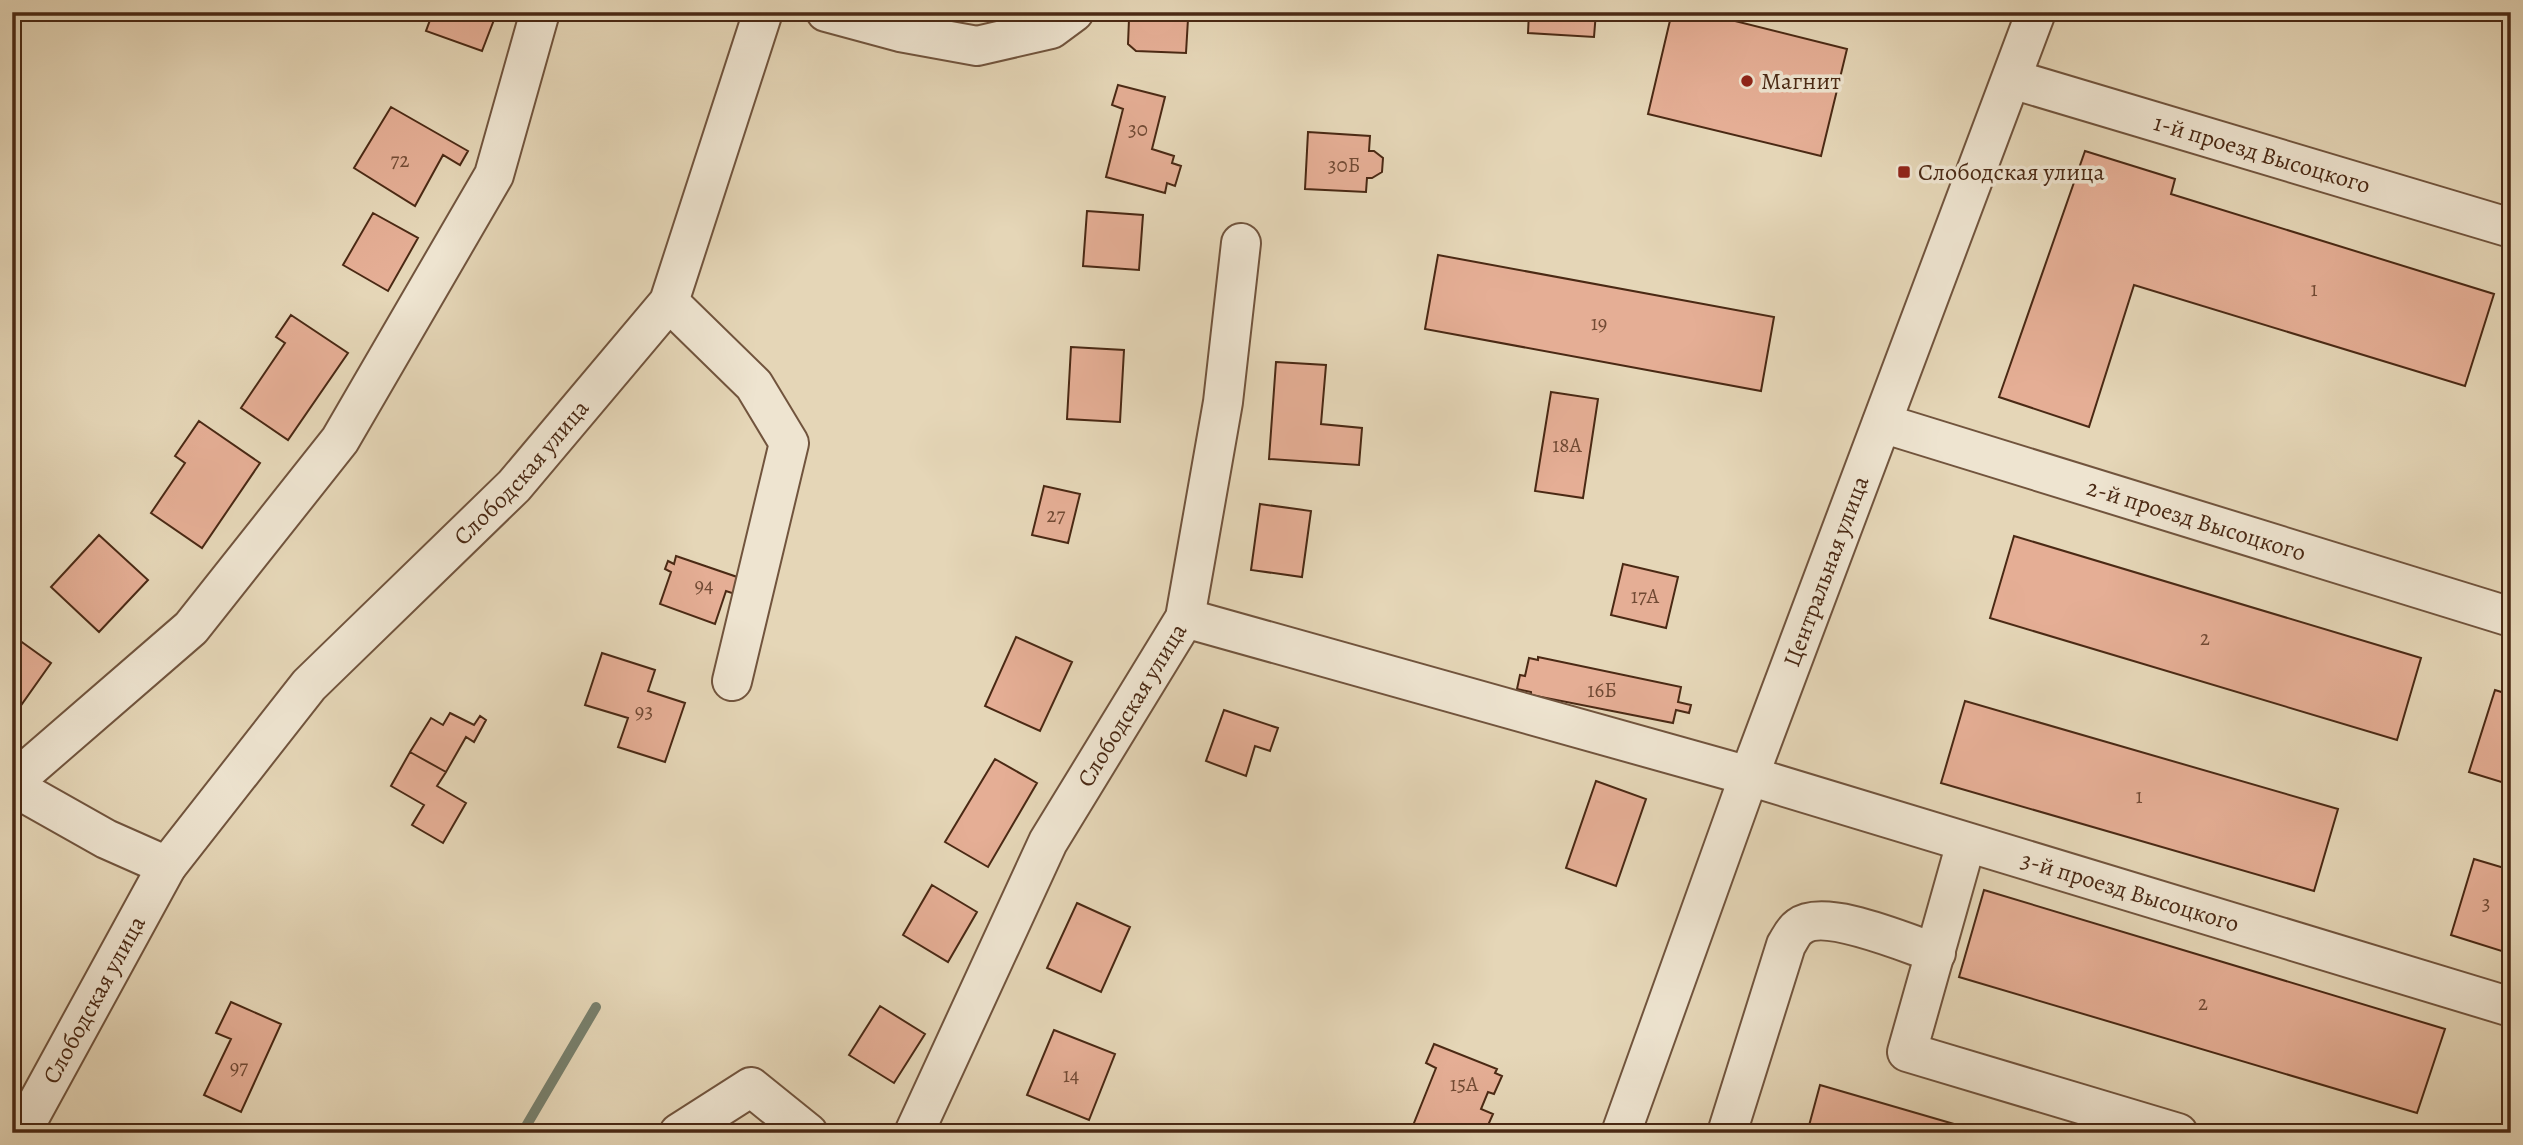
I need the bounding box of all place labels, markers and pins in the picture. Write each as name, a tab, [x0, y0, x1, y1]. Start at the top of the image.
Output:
place label: Магнит	[1761, 65, 1841, 97]
marker: Магнит	[1739, 73, 1755, 89]
place label: Слободская улица	[1918, 156, 2105, 188]
marker: Слободская улица	[1896, 164, 1912, 180]

